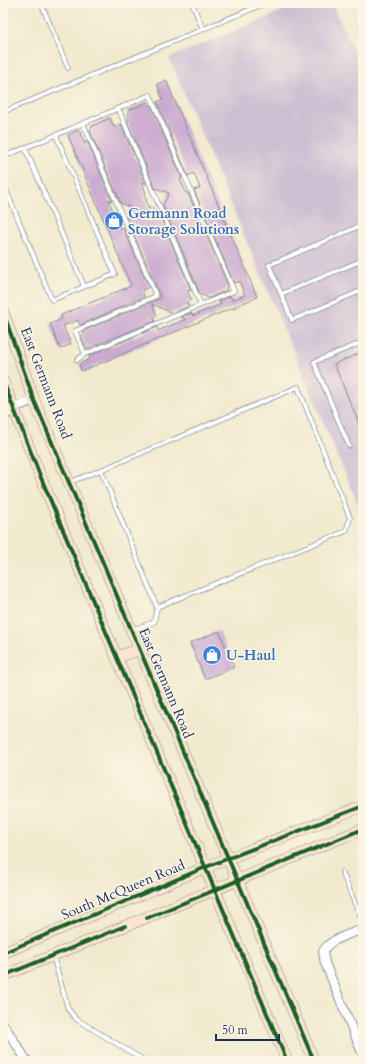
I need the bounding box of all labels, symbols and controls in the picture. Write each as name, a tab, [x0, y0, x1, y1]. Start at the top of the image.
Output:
place label: Germann Road Storage Solutions	[128, 204, 239, 239]
shop icon: Germann Road Storage Solutions	[103, 210, 125, 232]
street label: East Germann Road	[16, 324, 76, 442]
street label: East Germann Road	[134, 625, 198, 742]
shop icon: U-Haul	[201, 644, 223, 666]
place label: U-Haul	[226, 646, 276, 665]
street label: South McQueen Road	[58, 855, 188, 925]
scale bar	[216, 1016, 279, 1042]
text: 50 m	[222, 1022, 249, 1038]

